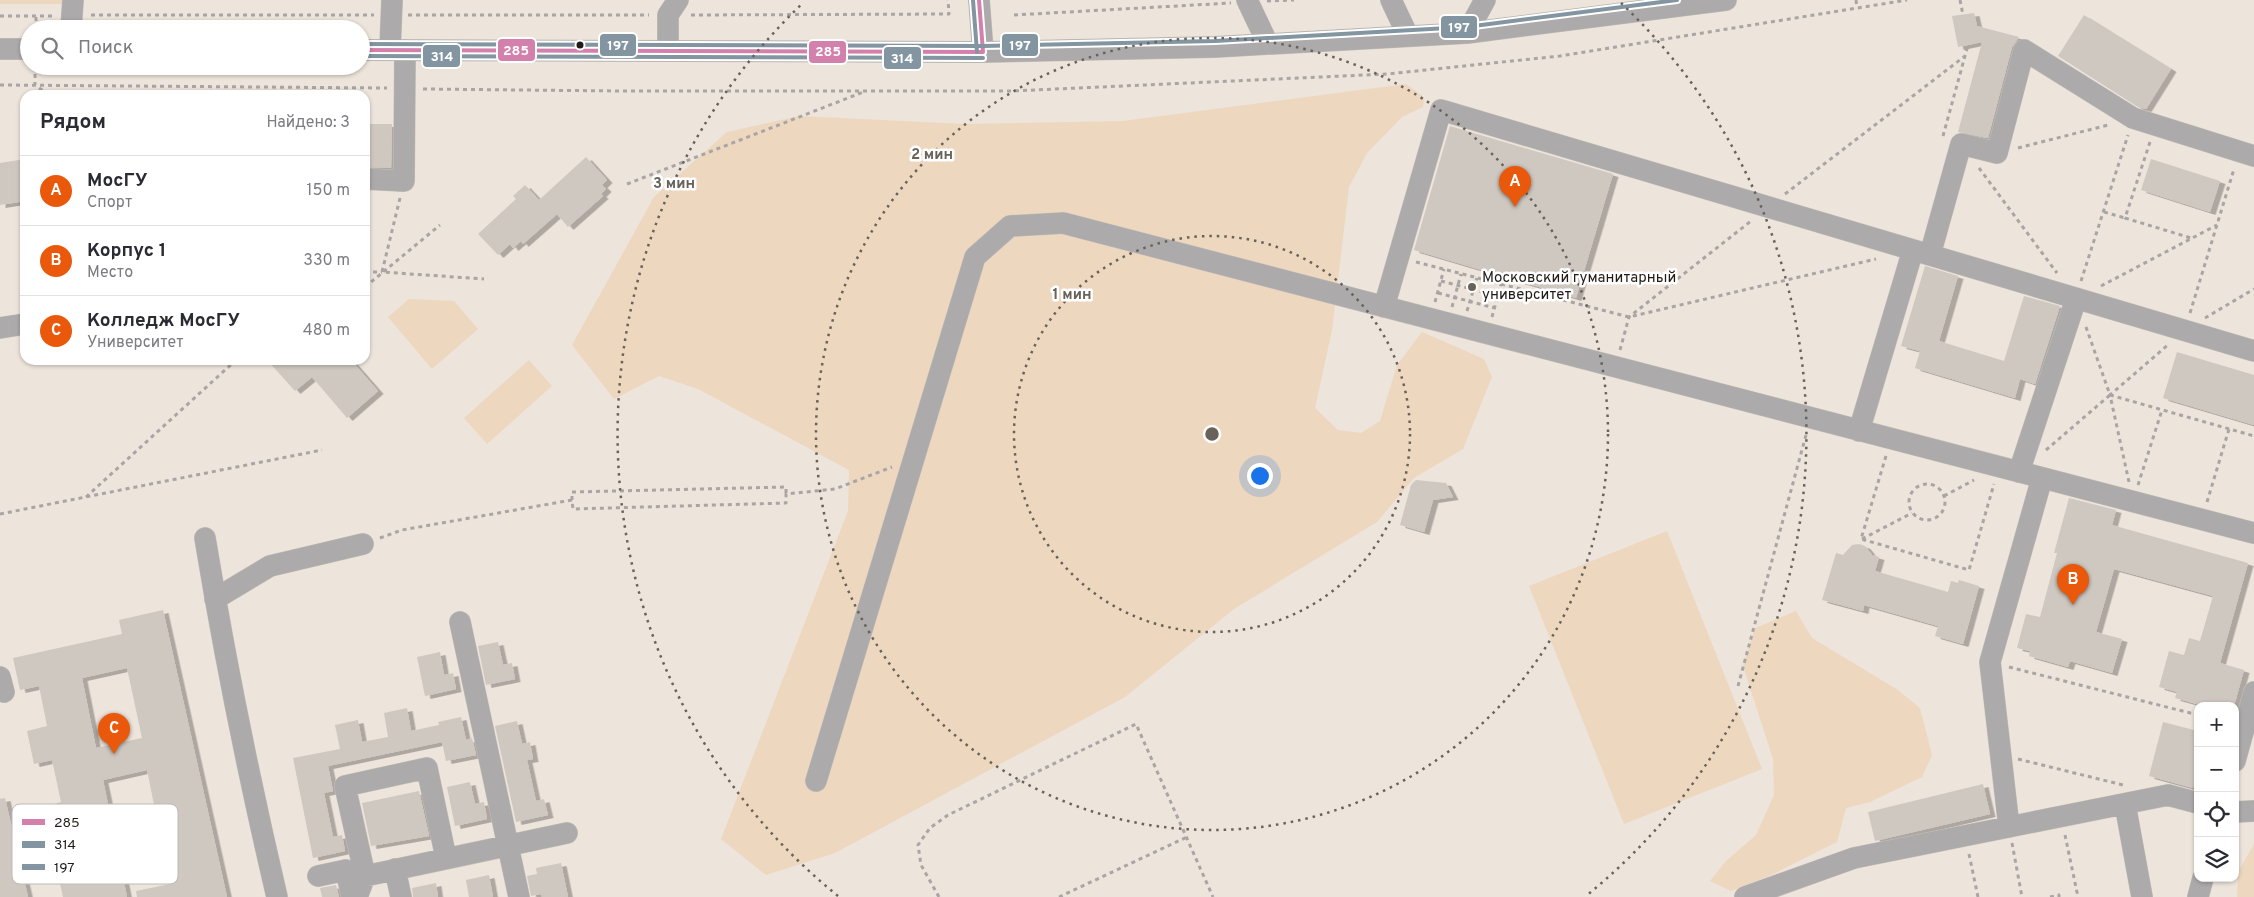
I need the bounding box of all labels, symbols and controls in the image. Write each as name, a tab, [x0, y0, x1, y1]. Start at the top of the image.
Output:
line badge: 197	[1440, 15, 1478, 39]
search box	[20, 20, 370, 75]
text: 197	[1448, 20, 1470, 37]
line badge: 197	[599, 33, 637, 57]
line badge: 197	[1001, 33, 1039, 57]
icon: search	[38, 34, 66, 62]
text: Поиск	[78, 36, 134, 60]
line badge: 285	[497, 38, 536, 62]
text: 197	[607, 38, 629, 55]
text: 197	[1009, 38, 1031, 55]
unlabelled marker	[575, 40, 585, 50]
line badge: 285	[808, 40, 847, 64]
text: 285	[503, 43, 529, 60]
line badge: 314	[422, 44, 461, 68]
text: 285	[815, 44, 841, 61]
line badge: 314	[883, 46, 922, 70]
text: 314	[431, 49, 453, 66]
text: 314	[891, 51, 913, 68]
text: Рядом	[40, 109, 106, 136]
text: Найдено: 3	[266, 113, 350, 133]
text: 2 мин	[911, 146, 953, 165]
pin: A	[1499, 166, 1531, 207]
text: МосГУ	[87, 169, 148, 193]
text: 3 мин	[653, 175, 695, 194]
text: A	[50, 181, 62, 201]
text: 150 m	[307, 181, 350, 201]
text: Спорт	[87, 193, 132, 213]
text: Корпус 1	[87, 239, 166, 263]
text: B	[50, 251, 62, 271]
text: 330 m	[303, 251, 350, 271]
text: Место	[87, 263, 133, 283]
place label: Московский гуманитарный университет	[1482, 269, 1676, 305]
marker: Московский гуманитарный университет	[1466, 281, 1478, 293]
text: 1 мин	[1053, 286, 1091, 305]
text: Колледж МосГУ	[87, 309, 240, 333]
text: C	[51, 321, 61, 341]
text: 480 m	[303, 321, 350, 341]
text: Университет	[87, 333, 184, 353]
centre of rings	[1203, 425, 1221, 443]
your location	[1247, 463, 1273, 489]
pin: B	[2057, 564, 2089, 605]
map controls	[2194, 702, 2239, 882]
button: +	[2194, 702, 2239, 747]
pin: C	[98, 713, 130, 754]
button: −	[2194, 747, 2239, 792]
button: locate	[2194, 792, 2239, 837]
legend	[12, 804, 178, 884]
text: 285	[54, 815, 80, 832]
text: 314	[54, 837, 76, 854]
button: layers	[2194, 837, 2239, 882]
text: 197	[54, 860, 74, 877]

